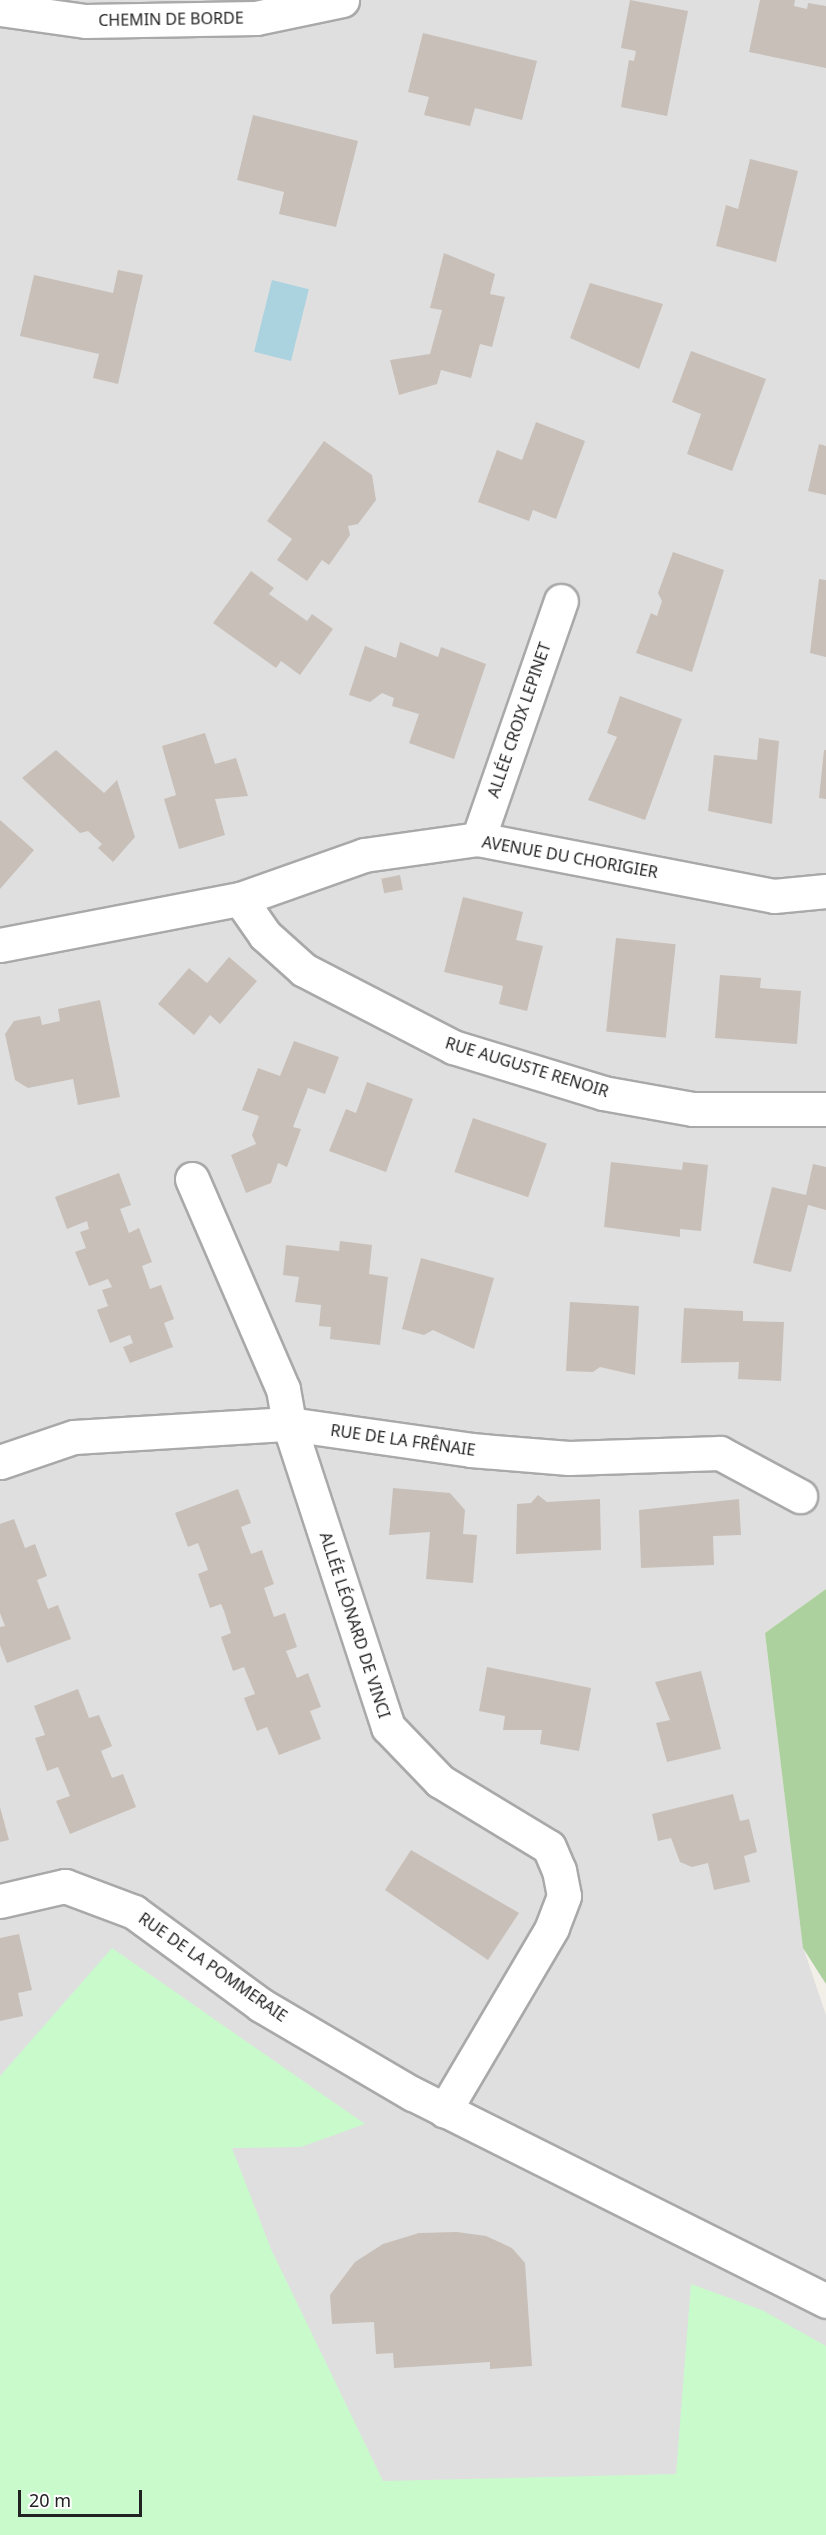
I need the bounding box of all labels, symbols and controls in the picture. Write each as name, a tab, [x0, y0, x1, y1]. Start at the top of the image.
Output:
street label: CHEMIN DE BORDE	[98, 8, 244, 30]
street label: ALLÉE CROIX LEPINET	[483, 640, 555, 800]
street label: AVENUE DU CHORIGIER	[481, 832, 659, 882]
street label: RUE AUGUSTE RENOIR	[443, 1033, 611, 1101]
street label: RUE DE LA FRÊNAIE	[329, 1420, 477, 1460]
street label: ALLÉE LÉONARD DE VINCI	[316, 1530, 394, 1720]
street label: RUE DE LA POMMERAIE	[135, 1908, 291, 2026]
scale bar	[21, 2478, 146, 2516]
text: 20 m	[29, 2488, 71, 2512]

